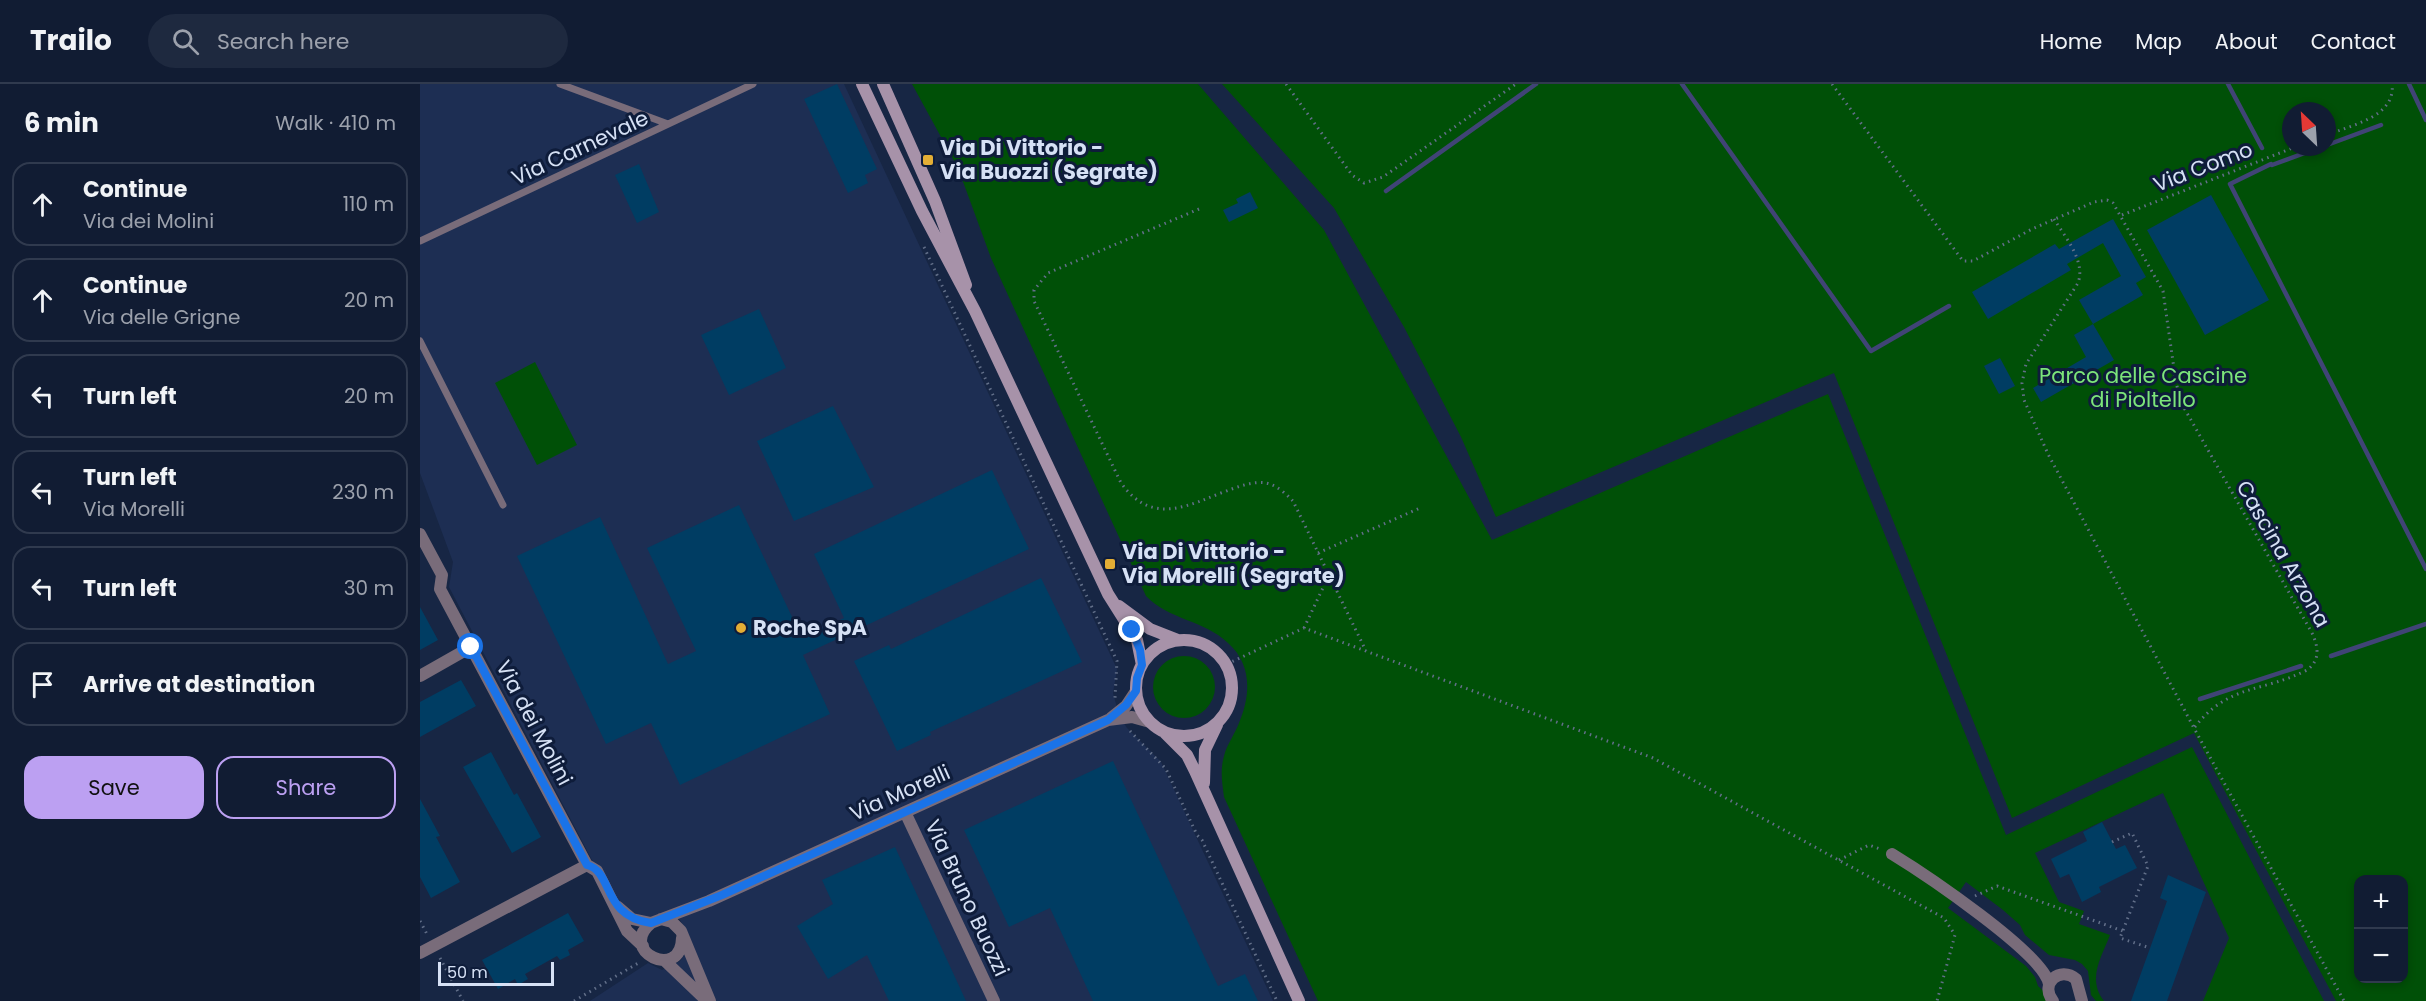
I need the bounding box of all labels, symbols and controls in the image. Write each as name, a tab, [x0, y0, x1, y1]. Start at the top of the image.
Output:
search box	[148, 14, 568, 68]
text: Trailo	[30, 21, 112, 60]
icon: search	[169, 25, 202, 58]
text: Search here	[217, 26, 349, 57]
text: Home	[2040, 27, 2102, 56]
text: Map	[2135, 27, 2182, 56]
text: About	[2215, 27, 2278, 56]
text: Contact	[2311, 27, 2396, 56]
north arrow	[2282, 102, 2336, 156]
street label: Via Carnevale	[507, 103, 653, 192]
text: 6 min	[24, 105, 99, 141]
text: Walk · 410 m	[275, 109, 396, 137]
place label: Via Di Vittorio - Via Buozzi (Segrate)	[940, 133, 1158, 186]
street label: Via Como	[2149, 134, 2257, 199]
marker: Via Di Vittorio - Via Buozzi (Segrate)	[921, 153, 935, 167]
text: Continue	[83, 174, 187, 205]
icon: ahead	[26, 188, 59, 221]
text: 110 m	[343, 190, 394, 218]
text: Via dei Molini	[83, 207, 214, 235]
text: Continue	[83, 270, 187, 301]
icon: ahead	[26, 284, 59, 317]
text: 20 m	[344, 286, 394, 314]
text: Via delle Grigne	[83, 303, 240, 331]
park label: Parco delle Cascine di Pioltello	[2039, 361, 2247, 414]
icon: left	[26, 380, 59, 413]
text: Turn left	[83, 381, 177, 412]
text: 20 m	[344, 382, 394, 410]
text: Turn left	[83, 462, 177, 493]
street label: Cascina Arzona	[2230, 475, 2337, 633]
icon: left	[26, 476, 59, 509]
text: 230 m	[332, 478, 394, 506]
text: Via Morelli	[83, 495, 185, 523]
place label: Via Di Vittorio - Via Morelli (Segrate)	[1122, 537, 1345, 590]
marker: Via Di Vittorio - Via Morelli (Segrate)	[1103, 557, 1117, 571]
icon: left	[26, 572, 59, 605]
text: Turn left	[83, 573, 177, 604]
text: 30 m	[344, 574, 394, 602]
place label: Roche SpA	[753, 613, 867, 642]
route end	[1118, 616, 1144, 642]
marker: Roche SpA	[734, 621, 748, 635]
route start	[457, 633, 483, 659]
street label: Via dei Molini	[489, 655, 580, 790]
icon: arrive	[26, 668, 59, 701]
text: Arrive at destination	[83, 669, 315, 700]
button: Save	[24, 756, 204, 819]
button: Share	[216, 756, 396, 819]
street label: Via Morelli	[845, 758, 955, 828]
street label: Via Bruno Buozzi	[918, 815, 1016, 981]
map controls	[2354, 875, 2408, 983]
button: +	[2354, 875, 2408, 929]
button: −	[2354, 929, 2408, 983]
scale bar	[438, 959, 554, 986]
text: 50 m	[447, 961, 488, 984]

